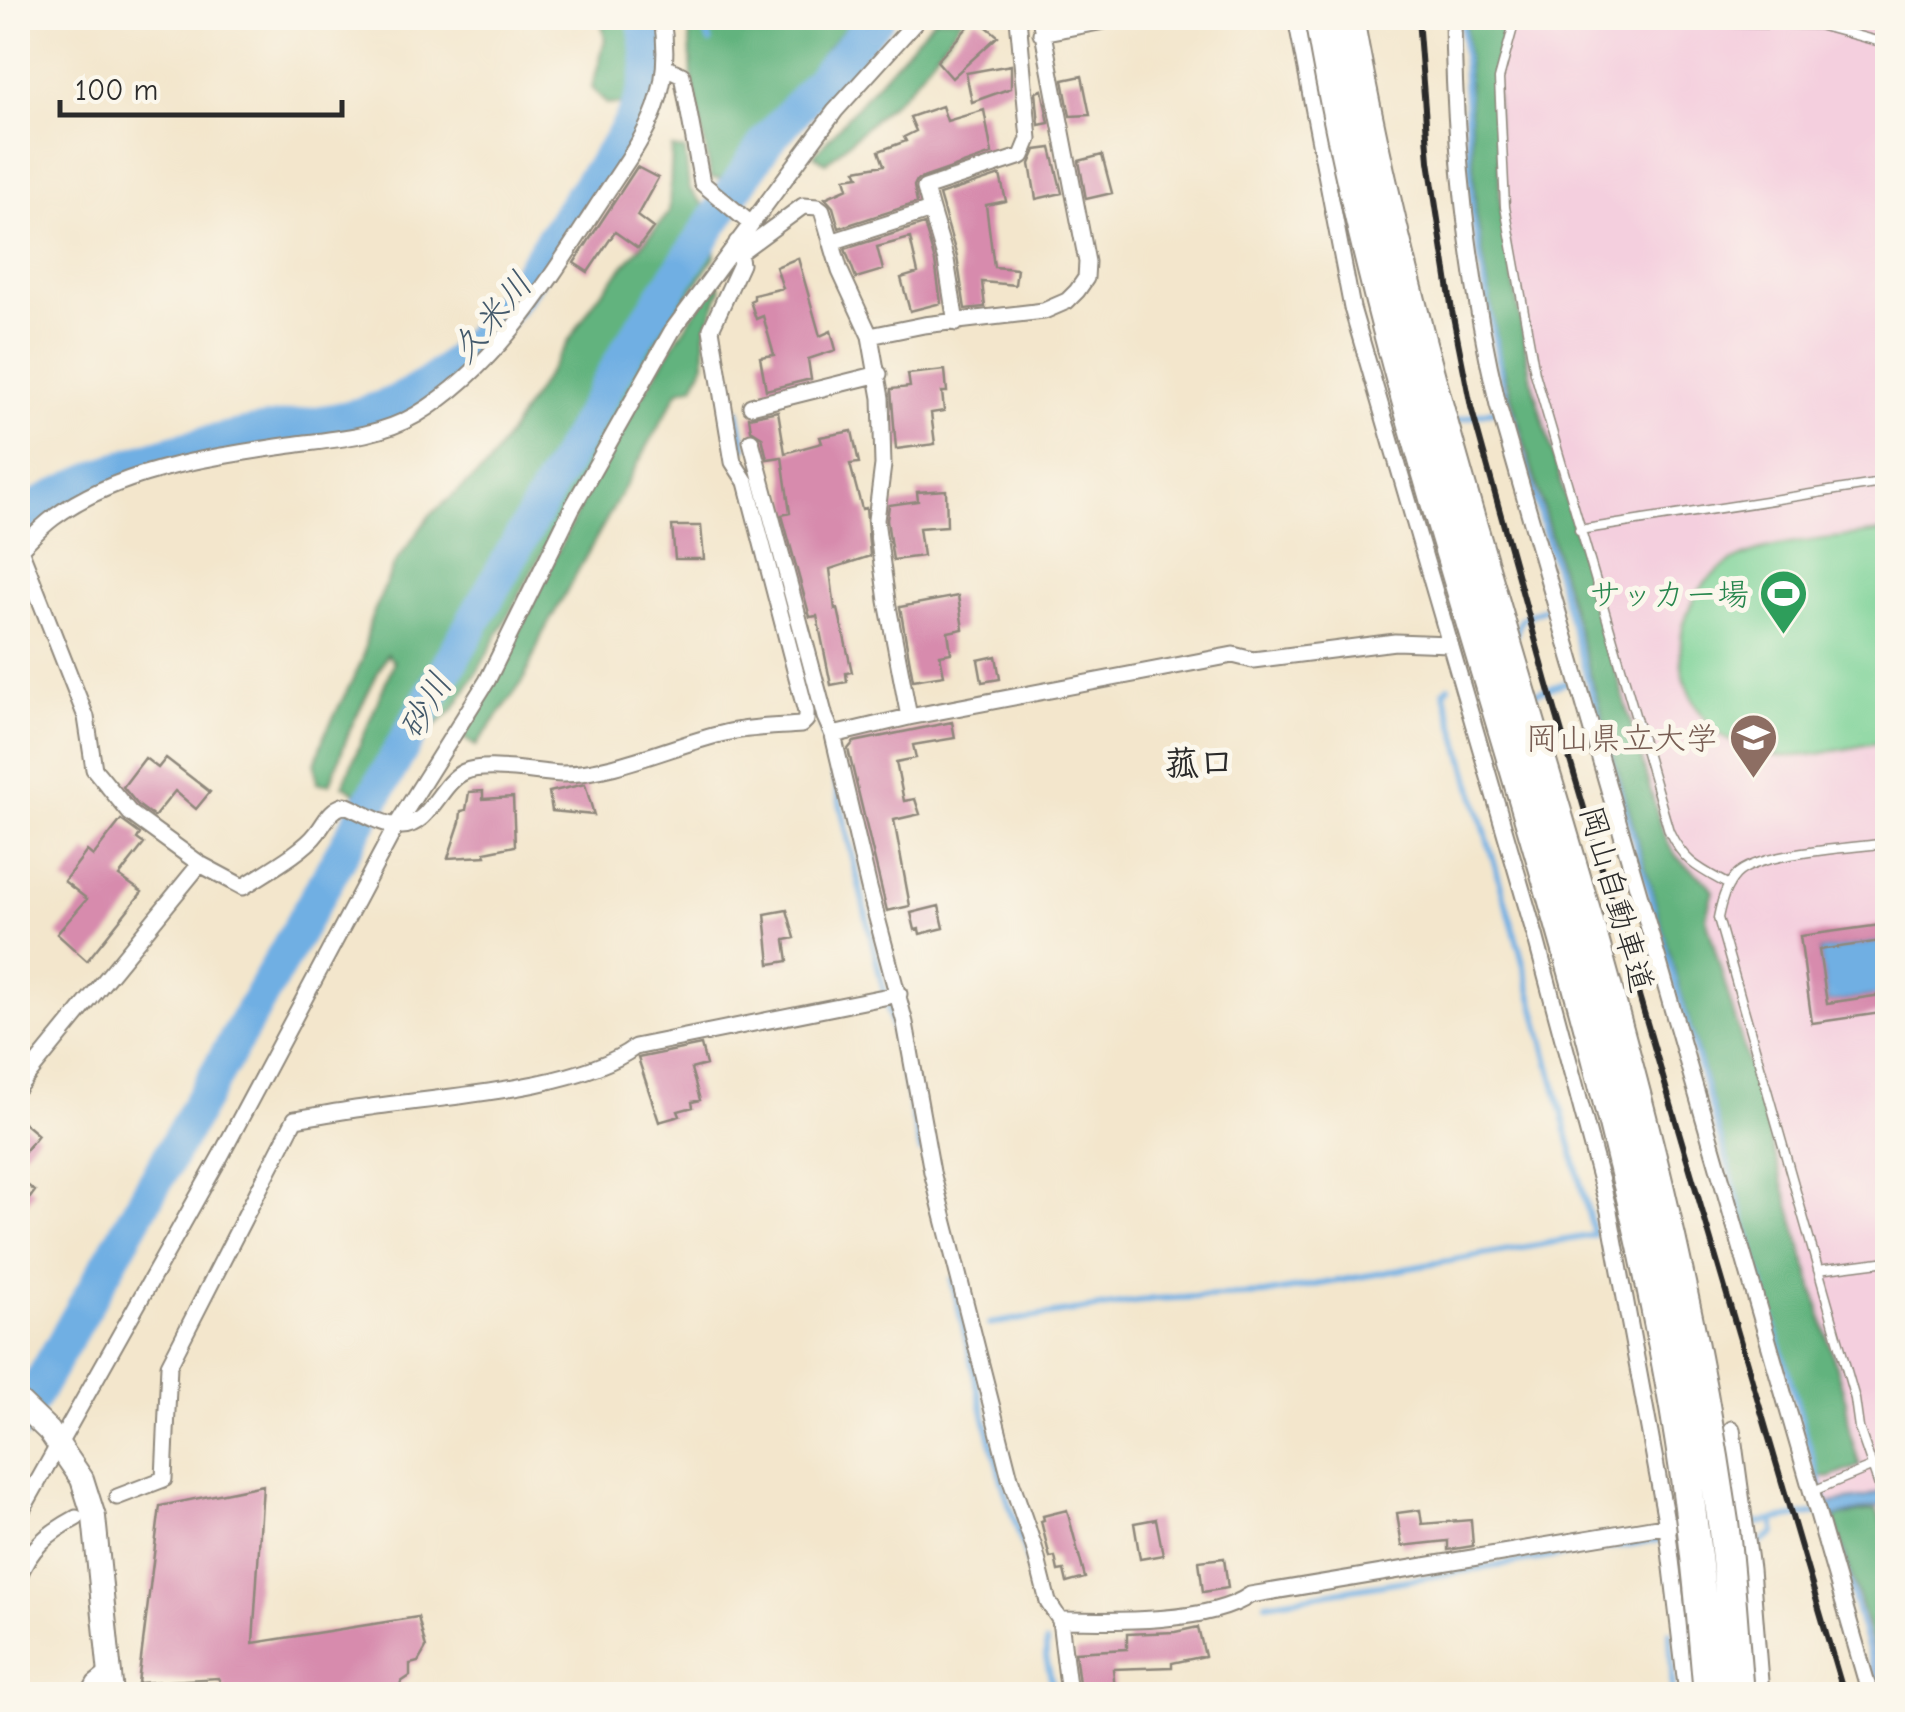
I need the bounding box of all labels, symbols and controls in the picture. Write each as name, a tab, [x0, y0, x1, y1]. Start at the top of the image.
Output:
scale bar	[60, 55, 342, 117]
text: 100 m	[75, 73, 158, 108]
water label: 久米川	[442, 264, 541, 371]
sports icon: サッカー場	[1758, 568, 1810, 636]
place label: サッカー場	[1589, 576, 1749, 613]
water label: 砂川	[390, 666, 461, 747]
school or university icon: 岡山県立大学	[1727, 712, 1779, 780]
place label: 岡山県立大学	[1526, 720, 1718, 757]
district label: 菰口	[1164, 743, 1234, 784]
street label: 岡山自動車道	[1572, 802, 1661, 997]

